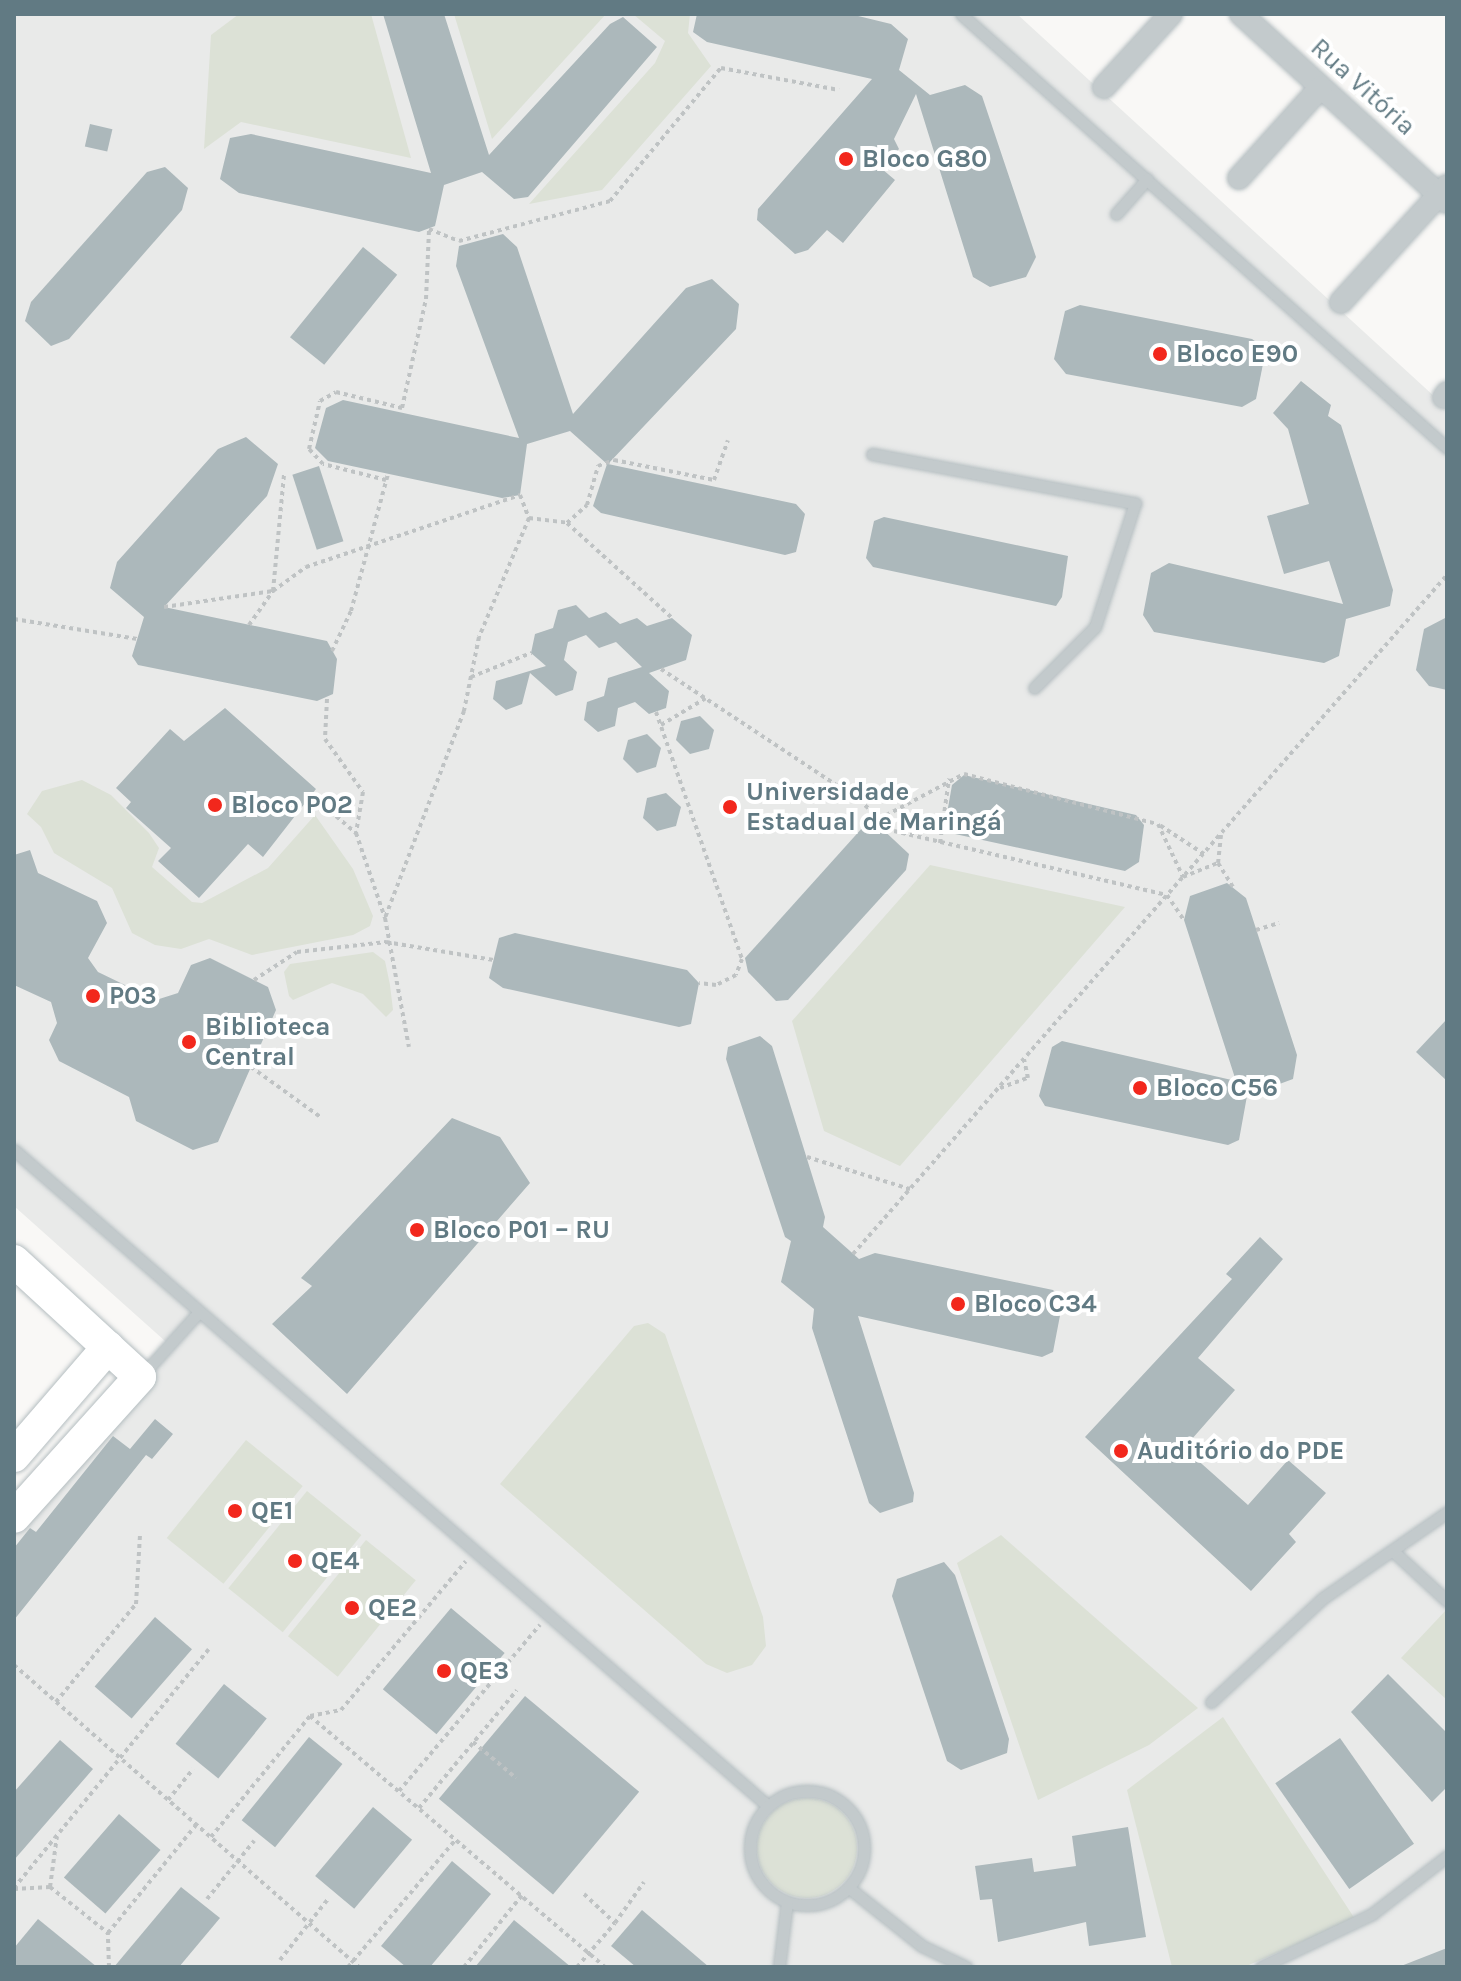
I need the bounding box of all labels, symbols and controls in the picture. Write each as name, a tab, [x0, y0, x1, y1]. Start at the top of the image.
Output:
street label: Rua Vitória	[1304, 32, 1422, 142]
place label: Bloco G80	[862, 143, 987, 175]
marker: Bloco G80	[837, 150, 855, 168]
place label: Bloco E90	[1176, 338, 1298, 370]
marker: Bloco E90	[1151, 345, 1169, 363]
place label: Universidade Estadual de Maringá	[746, 776, 1002, 838]
place label: Bloco P02	[231, 789, 353, 821]
marker: Bloco P02	[206, 796, 224, 814]
marker: Universidade Estadual de Maringá	[721, 798, 739, 816]
place label: P03	[109, 980, 157, 1012]
marker: P03	[84, 987, 102, 1005]
place label: Biblioteca Central	[205, 1011, 331, 1072]
marker: Biblioteca Central	[180, 1033, 198, 1051]
place label: Bloco C56	[1156, 1072, 1278, 1104]
marker: Bloco C56	[1131, 1079, 1149, 1097]
place label: Bloco P01 – RU	[433, 1214, 610, 1246]
marker: Bloco P01 – RU	[408, 1221, 426, 1239]
place label: Bloco C34	[974, 1288, 1097, 1320]
marker: Bloco C34	[949, 1295, 967, 1313]
place label: Auditório do PDE	[1137, 1435, 1345, 1467]
marker: Auditório do PDE	[1112, 1442, 1130, 1460]
place label: QE1	[251, 1495, 293, 1527]
marker: QE1	[226, 1502, 244, 1520]
place label: QE4	[311, 1545, 360, 1577]
marker: QE4	[286, 1552, 304, 1570]
place label: QE2	[368, 1592, 417, 1624]
marker: QE2	[343, 1599, 361, 1617]
place label: QE3	[460, 1655, 509, 1687]
marker: QE3	[435, 1662, 453, 1680]

